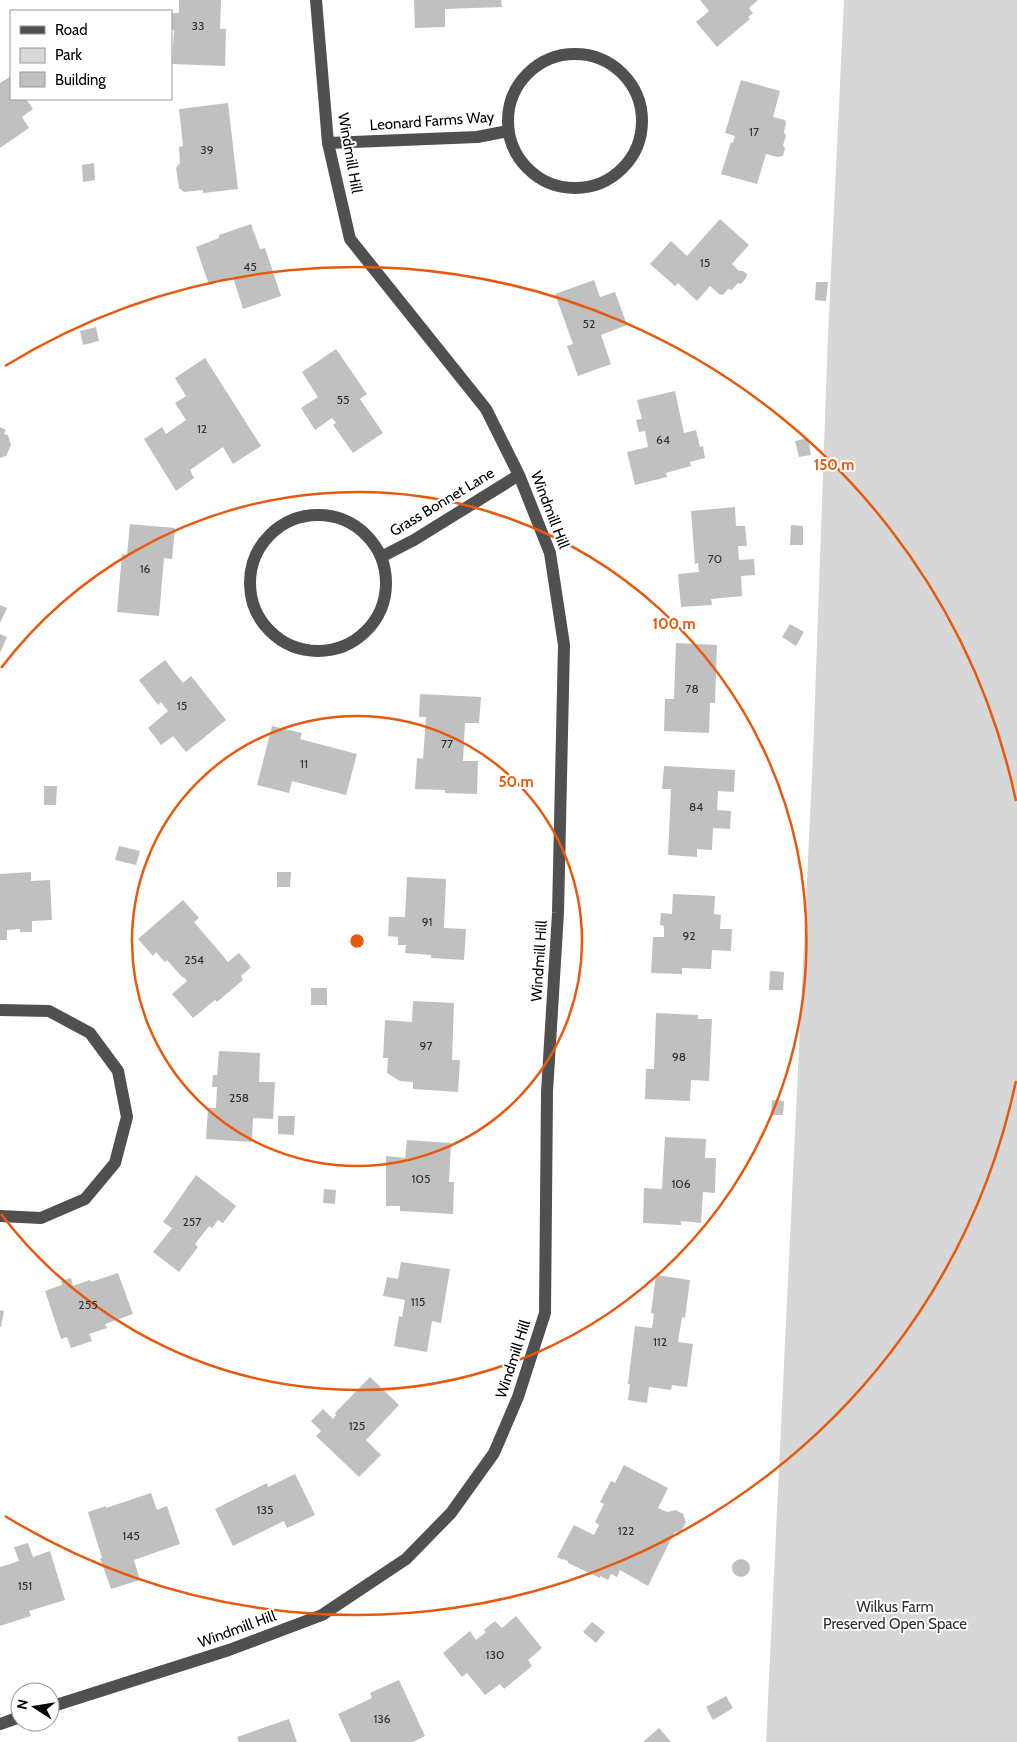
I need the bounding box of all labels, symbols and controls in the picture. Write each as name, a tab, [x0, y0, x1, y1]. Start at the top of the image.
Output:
legend	[10, 10, 172, 100]
house number: 33	[192, 18, 204, 33]
text: Road	[55, 21, 88, 39]
text: Park	[55, 46, 82, 64]
text: Building	[55, 71, 106, 89]
street label: Leonard Farms Way	[369, 108, 495, 134]
street label: Windmill Hill	[334, 111, 366, 195]
house number: 17	[749, 124, 759, 139]
house number: 39	[200, 142, 214, 157]
house number: 15	[700, 255, 710, 270]
house number: 45	[243, 259, 257, 274]
house number: 52	[583, 316, 595, 331]
house number: 55	[337, 392, 349, 407]
house number: 12	[197, 421, 207, 436]
house number: 64	[656, 432, 670, 447]
text: 150 m	[814, 456, 854, 474]
street label: Grass Bonnet Lane	[387, 464, 498, 540]
street label: Windmill Hill	[527, 469, 573, 552]
house number: 70	[708, 551, 722, 566]
house number: 16	[140, 561, 151, 576]
text: 100 m	[652, 615, 696, 633]
house number: 78	[685, 681, 699, 696]
house number: 15	[177, 698, 187, 713]
house number: 77	[441, 736, 453, 751]
house number: 11	[300, 756, 308, 771]
text: 50 m	[498, 773, 534, 791]
house number: 84	[689, 799, 703, 814]
house number: 91	[422, 914, 432, 929]
street label: Windmill Hill	[527, 919, 551, 1002]
house number: 92	[682, 928, 696, 943]
centre of rings	[348, 932, 366, 950]
house number: 254	[184, 952, 204, 967]
house number: 97	[420, 1038, 432, 1053]
house number: 98	[672, 1049, 686, 1064]
house number: 258	[229, 1090, 249, 1105]
house number: 105	[412, 1171, 430, 1186]
house number: 106	[671, 1176, 691, 1191]
house number: 257	[183, 1214, 201, 1229]
house number: 115	[411, 1294, 425, 1309]
house number: 255	[78, 1297, 98, 1312]
street label: Windmill Hill	[492, 1317, 534, 1401]
house number: 112	[653, 1334, 667, 1349]
house number: 125	[349, 1418, 365, 1433]
house number: 135	[257, 1502, 273, 1517]
house number: 122	[618, 1523, 634, 1538]
house number: 145	[122, 1528, 140, 1543]
house number: 151	[18, 1578, 32, 1593]
park label: Wilkus Farm Preserved Open Space	[823, 1598, 967, 1633]
street label: Windmill Hill	[196, 1606, 279, 1651]
house number: 130	[486, 1647, 504, 1662]
north arrow	[10, 1682, 60, 1732]
text: N	[12, 1698, 32, 1711]
house number: 136	[373, 1711, 391, 1726]

